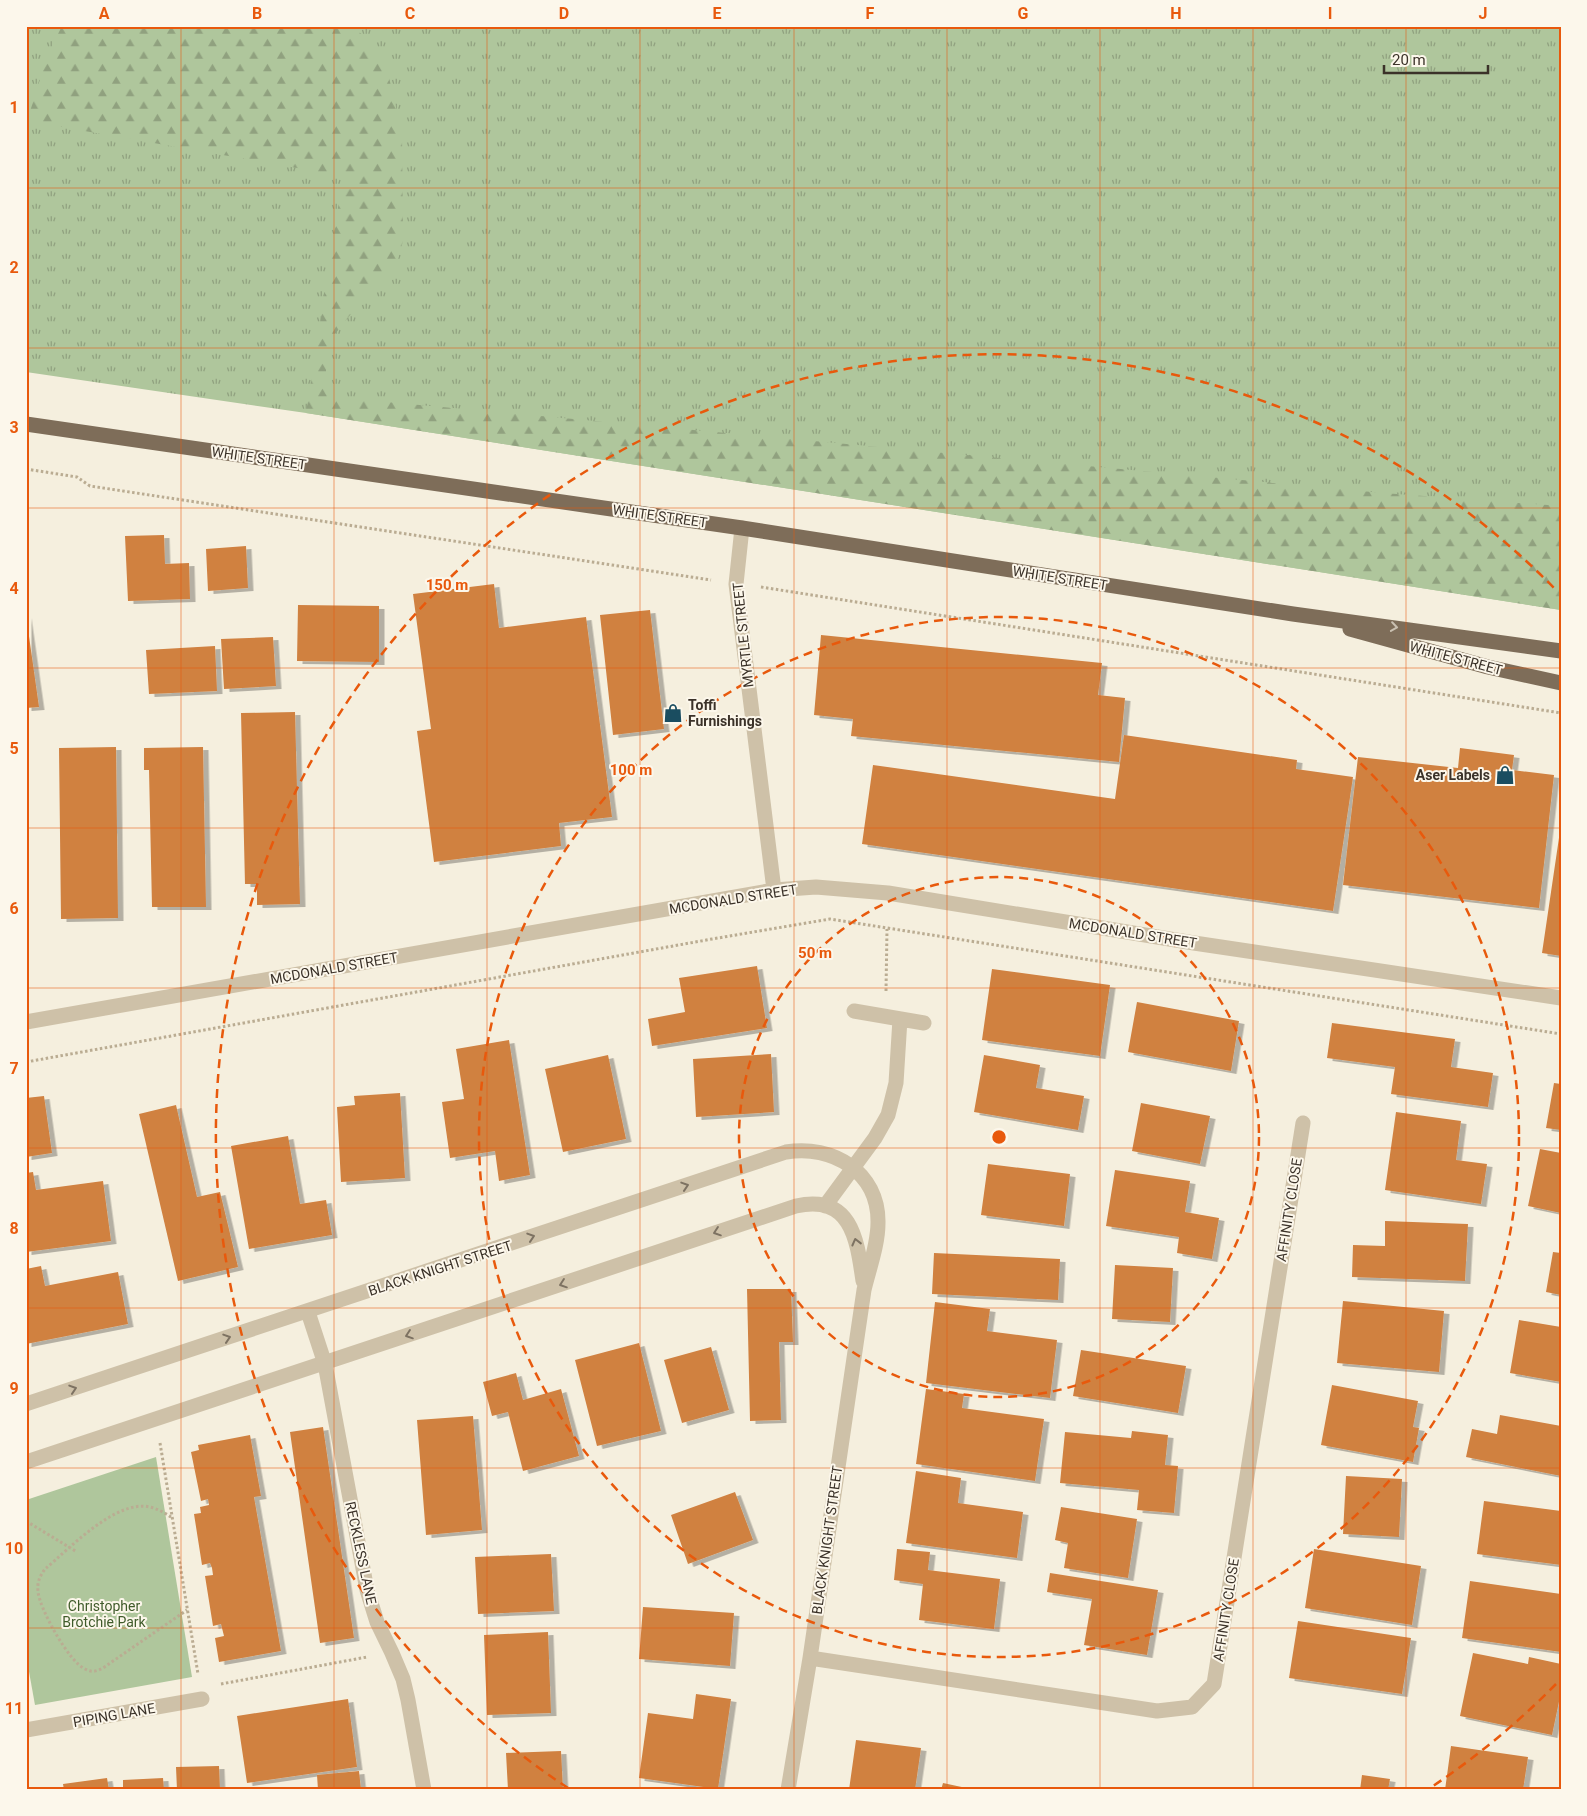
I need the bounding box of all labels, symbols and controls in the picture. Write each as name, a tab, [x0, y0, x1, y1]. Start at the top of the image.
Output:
text: A	[99, 4, 110, 23]
text: B	[252, 4, 262, 23]
text: C	[405, 4, 415, 23]
text: D	[559, 4, 569, 23]
text: E	[713, 4, 722, 23]
text: F	[866, 4, 875, 23]
text: G	[1018, 4, 1029, 23]
text: H	[1170, 4, 1182, 23]
text: I	[1328, 4, 1332, 23]
text: J	[1479, 4, 1487, 23]
scale bar	[1384, 42, 1488, 74]
text: 20 m	[1392, 51, 1426, 69]
text: 1	[9, 98, 19, 117]
text: 2	[9, 258, 19, 277]
text: 3	[9, 418, 19, 437]
street label: WHITE STREET	[211, 443, 308, 473]
street label: WHITE STREET	[612, 501, 709, 531]
street label: WHITE STREET	[1012, 563, 1109, 593]
text: 150 m	[426, 576, 468, 594]
text: 4	[9, 579, 19, 598]
street label: MYRTLE STREET	[729, 581, 756, 688]
one-way arrow	[1389, 622, 1398, 632]
street label: WHITE STREET	[1408, 638, 1505, 678]
place label: Toffi Furnishings	[688, 697, 762, 729]
shop icon: Toffi Furnishings	[662, 702, 684, 724]
text: 5	[9, 739, 19, 758]
text: 100 m	[610, 761, 652, 779]
shop icon: Aser Labels	[1494, 764, 1516, 786]
place label: Aser Labels	[1416, 767, 1490, 783]
street label: MCDONALD STREET	[668, 881, 799, 917]
text: 6	[9, 899, 19, 918]
street label: MCDONALD STREET	[1068, 915, 1199, 951]
text: 50 m	[798, 944, 832, 962]
street label: MCDONALD STREET	[269, 949, 400, 987]
text: 7	[9, 1059, 19, 1078]
centre of rings	[990, 1128, 1008, 1146]
street label: AFFINITY CLOSE	[1273, 1157, 1305, 1263]
one-way arrow	[680, 1182, 688, 1192]
text: 8	[9, 1219, 19, 1238]
one-way arrow	[714, 1226, 722, 1236]
one-way arrow	[526, 1233, 534, 1243]
street label: BLACK KNIGHT STREET	[366, 1237, 514, 1299]
one-way arrow	[851, 1238, 862, 1247]
one-way arrow	[560, 1278, 568, 1288]
one-way arrow	[406, 1330, 414, 1340]
one-way arrow	[222, 1334, 231, 1344]
text: 9	[9, 1379, 19, 1398]
one-way arrow	[68, 1385, 76, 1395]
street label: BLACK KNIGHT STREET	[809, 1464, 845, 1615]
street label: RECKLESS LANE	[342, 1500, 380, 1606]
text: 10	[5, 1539, 23, 1558]
street label: AFFINITY CLOSE	[1210, 1557, 1242, 1663]
park label: Christopher Brotchie Park	[62, 1598, 147, 1630]
text: 11	[5, 1699, 23, 1718]
street label: PIPING LANE	[72, 1700, 156, 1730]

